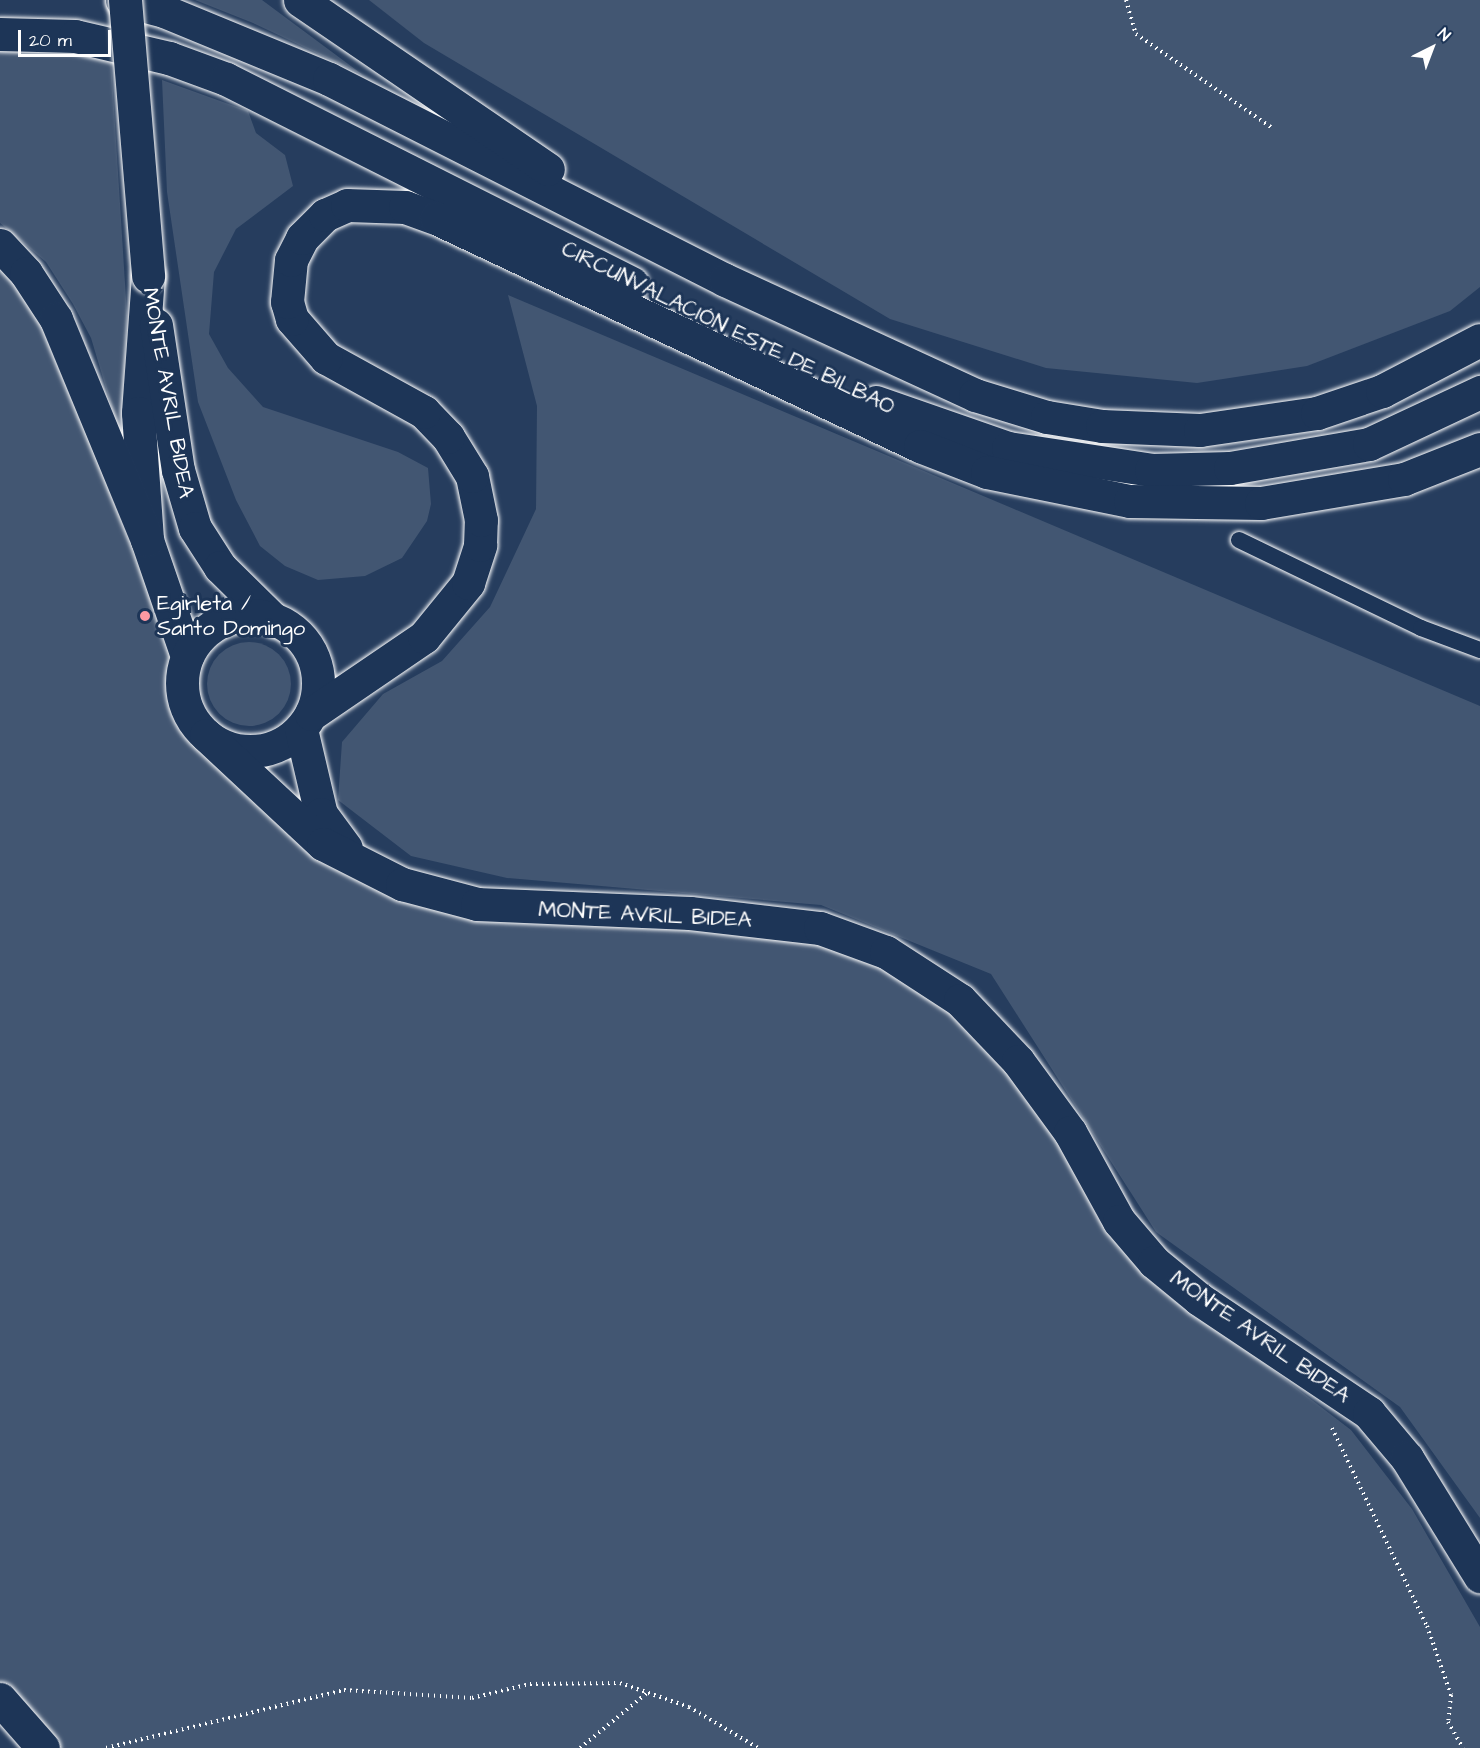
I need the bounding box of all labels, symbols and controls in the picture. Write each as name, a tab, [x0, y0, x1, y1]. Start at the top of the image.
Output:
scale bar	[21, 18, 114, 56]
north arrow	[1402, 18, 1462, 78]
text: N	[1433, 23, 1455, 46]
text: 20 m	[29, 28, 72, 53]
street label: CIRCUNVALACIÓN ESTE DE BILBAO	[557, 236, 899, 420]
street label: MONTE AVRIL BIDEA	[136, 286, 200, 500]
place label: Egirleta / Santo Domingo	[157, 590, 305, 642]
marker: Egirleta / Santo Domingo	[138, 609, 152, 623]
street label: MONTE AVRIL BIDEA	[538, 896, 752, 934]
street label: MONTE AVRIL BIDEA	[1165, 1265, 1355, 1409]

